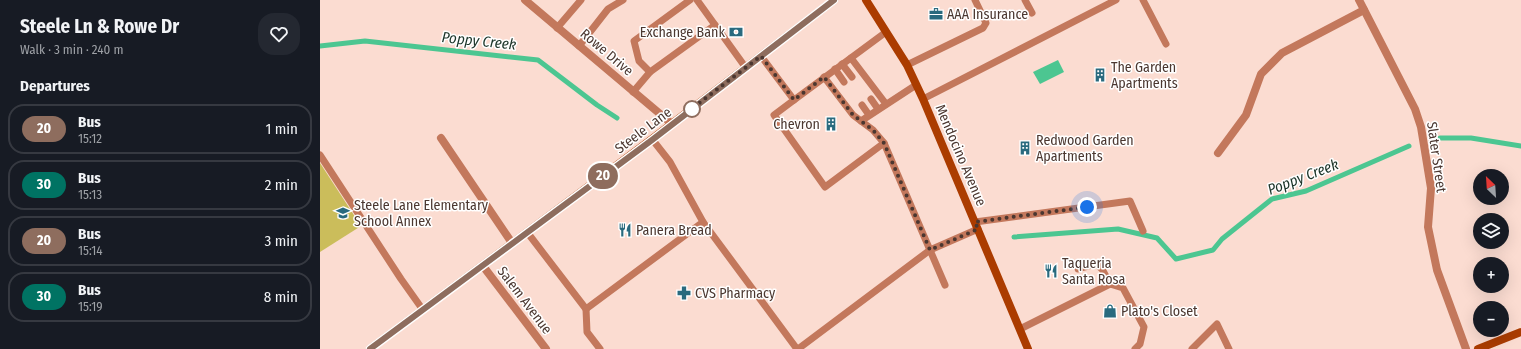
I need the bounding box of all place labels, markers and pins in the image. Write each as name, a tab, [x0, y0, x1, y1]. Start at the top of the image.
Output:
office icon: AAA Insurance	[928, 6, 944, 22]
place label: AAA Insurance	[947, 6, 1028, 23]
place label: Exchange Bank	[640, 24, 725, 41]
bank icon: Exchange Bank	[728, 24, 744, 40]
place label: The Garden Apartments	[1111, 59, 1178, 92]
building icon: The Garden Apartments	[1092, 67, 1108, 83]
unlabelled marker	[683, 100, 701, 118]
place label: Chevron	[773, 116, 820, 133]
building icon: Chevron	[823, 116, 839, 132]
place label: Redwood Garden Apartments	[1036, 132, 1134, 165]
building icon: Redwood Garden Apartments	[1017, 140, 1033, 156]
place label: Steele Lane Elementary School Annex	[354, 197, 489, 230]
school or university icon: Steele Lane Elementary School Annex	[335, 205, 351, 221]
restaurant icon: Panera Bread	[617, 222, 633, 238]
place label: Panera Bread	[636, 222, 712, 239]
place label: Taqueria Santa Rosa	[1062, 255, 1125, 288]
restaurant icon: Taqueria Santa Rosa	[1043, 263, 1059, 279]
pharmacy icon: CVS Pharmacy	[676, 285, 692, 301]
place label: CVS Pharmacy	[695, 285, 776, 302]
shop icon: Plato's Closet	[1102, 303, 1118, 319]
place label: Plato's Closet	[1121, 303, 1198, 320]

